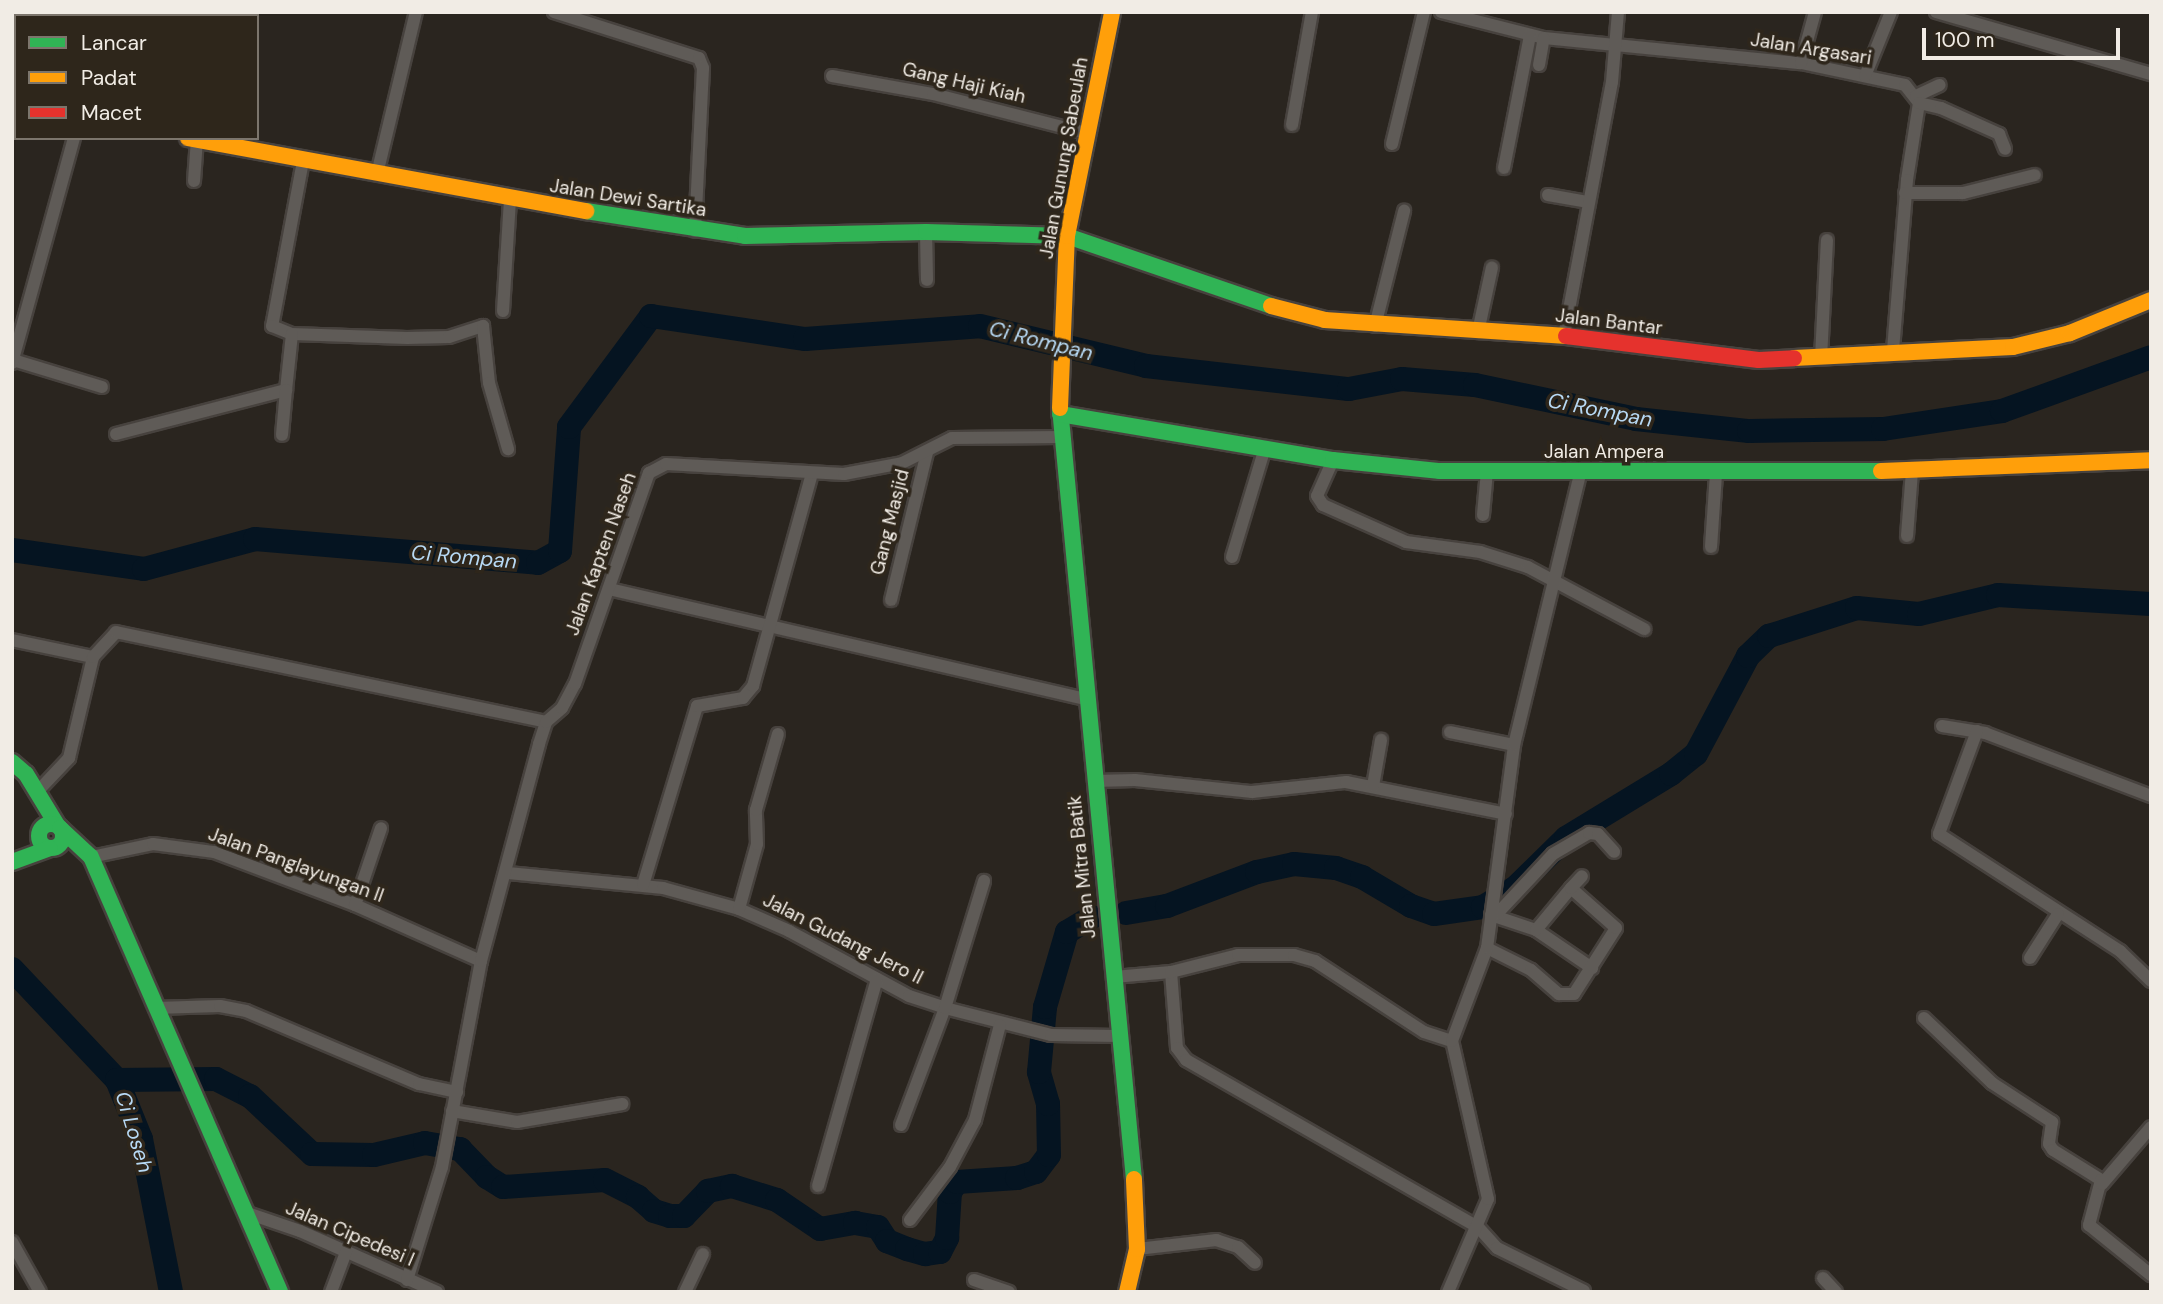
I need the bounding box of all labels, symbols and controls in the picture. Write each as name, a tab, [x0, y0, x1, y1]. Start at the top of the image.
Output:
legend	[14, 14, 259, 140]
scale bar	[1925, 14, 2123, 58]
text: 100 m	[1935, 26, 1995, 54]
street label: Jalan Argasari	[1749, 28, 1873, 70]
text: Lancar	[81, 29, 147, 57]
street label: Jalan Gunung Sabeulah	[1035, 55, 1093, 261]
street label: Gang Haji Kiah	[900, 58, 1028, 108]
text: Padat	[81, 64, 137, 92]
text: Macet	[81, 99, 142, 127]
street label: Jalan Dewi Sartika	[548, 174, 708, 222]
street label: Jalan Bantar	[1554, 304, 1664, 340]
water label: Ci Rompan	[987, 316, 1095, 366]
water label: Ci Rompan	[1546, 388, 1654, 432]
street label: Jalan Ampera	[1544, 441, 1664, 463]
street label: Gang Masjid	[866, 467, 914, 577]
street label: Jalan Kapten Naseh	[561, 469, 641, 639]
water label: Ci Rompan	[410, 540, 518, 574]
street label: Jalan Mitra Batik	[1063, 794, 1101, 940]
street label: Jalan Panglayungan II	[205, 823, 387, 907]
street label: Jalan Gudang Jero II	[759, 889, 927, 989]
water label: Ci Loseh	[110, 1088, 158, 1176]
street label: Jalan Cipedesi I	[282, 1197, 418, 1271]

